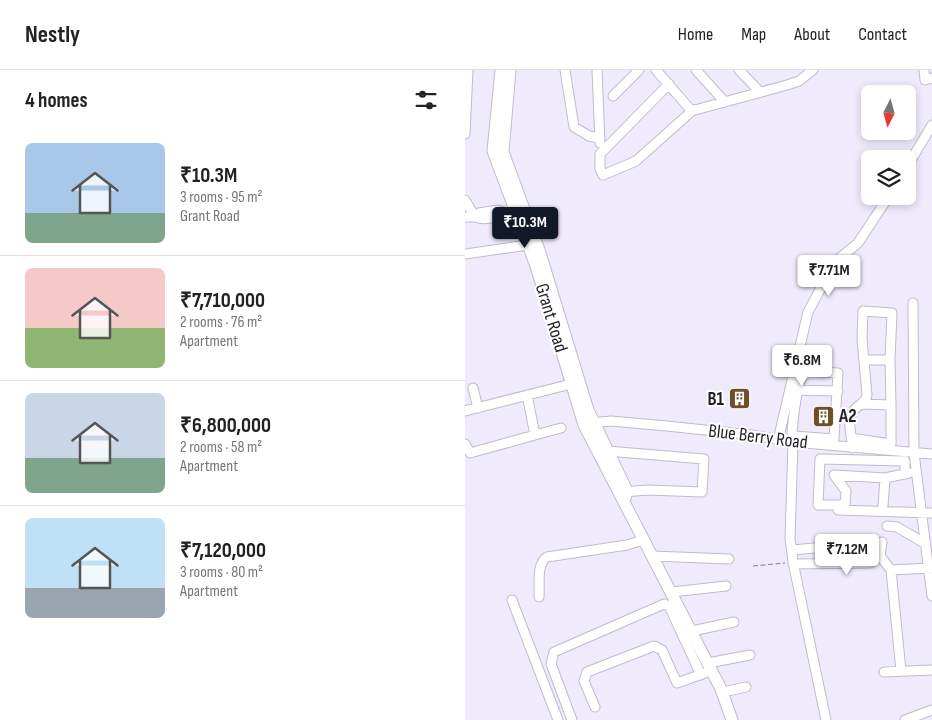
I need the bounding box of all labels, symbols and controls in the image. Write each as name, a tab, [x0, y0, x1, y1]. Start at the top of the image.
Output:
text: Nestly	[25, 20, 80, 49]
text: Home	[678, 24, 713, 45]
text: Map	[741, 24, 766, 45]
text: About	[794, 24, 830, 45]
text: Contact	[858, 24, 907, 45]
north arrow	[861, 85, 916, 140]
map controls	[861, 85, 916, 205]
icon: filters	[412, 86, 440, 114]
text: 4 homes	[25, 88, 88, 113]
button: layers	[861, 150, 916, 205]
icon: home	[65, 163, 125, 223]
text: ₹10.3M	[180, 163, 237, 188]
text: 3 rooms · 95 m²	[180, 188, 262, 207]
pin: ₹10.3M	[484, 206, 566, 249]
text: Grant Road	[180, 207, 240, 226]
text: ₹10.3M	[503, 213, 547, 232]
pin: ₹7.71M	[788, 254, 870, 297]
text: ₹7.71M	[808, 261, 850, 280]
street label: Grant Road	[530, 281, 572, 355]
icon: home	[65, 288, 125, 348]
text: ₹7,710,000	[180, 288, 265, 313]
text: 2 rooms · 76 m²	[180, 313, 262, 332]
text: Apartment	[180, 332, 238, 351]
pin: ₹6.8M	[767, 344, 837, 387]
text: ₹6.8M	[783, 351, 821, 370]
building icon: B1	[728, 387, 752, 411]
place label: B1	[708, 388, 725, 411]
building icon: A2	[811, 404, 835, 428]
place label: A2	[838, 405, 857, 428]
icon: home	[65, 413, 125, 473]
text: ₹6,800,000	[180, 413, 271, 438]
street label: Blue Berry Road	[707, 420, 809, 454]
text: 2 rooms · 58 m²	[180, 438, 262, 457]
text: Apartment	[180, 457, 238, 476]
pin: ₹7.12M	[806, 534, 888, 576]
icon: home	[65, 538, 125, 598]
text: ₹7,120,000	[180, 538, 266, 563]
text: ₹7.12M	[826, 540, 868, 559]
text: 3 rooms · 80 m²	[180, 563, 263, 582]
text: Apartment	[180, 582, 238, 601]

